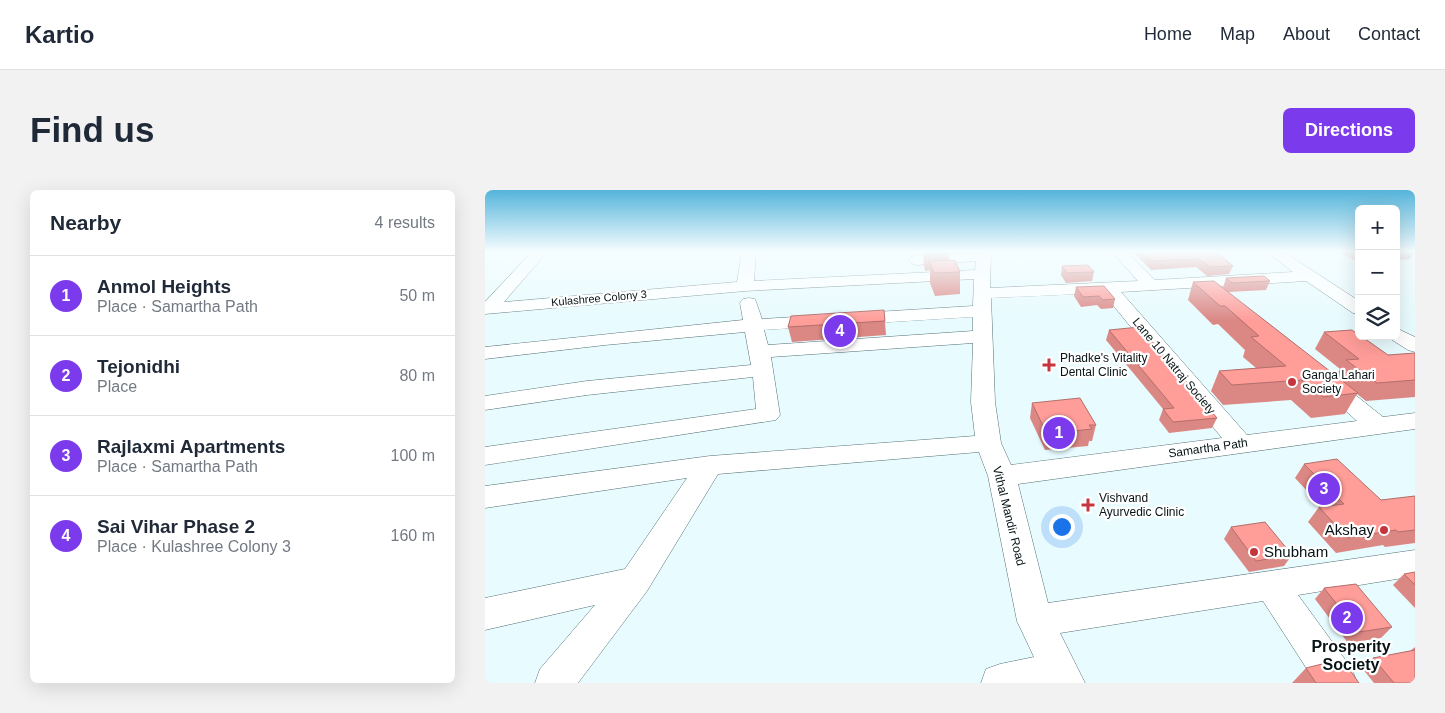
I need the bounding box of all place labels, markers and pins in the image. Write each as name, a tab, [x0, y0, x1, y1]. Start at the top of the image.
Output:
pin: 4	[824, 312, 856, 350]
place label: Phadke's Vitality Dental Clinic	[1060, 351, 1147, 379]
marker: Phadke's Vitality Dental Clinic	[1042, 358, 1056, 372]
place label: Ganga Lahari Society	[1302, 368, 1375, 396]
marker: Ganga Lahari Society	[1286, 376, 1298, 388]
pin: 1	[1043, 414, 1075, 452]
pin: 3	[1308, 470, 1340, 508]
place label: Vishvand Ayurvedic Clinic	[1099, 491, 1184, 519]
marker: Vishvand Ayurvedic Clinic	[1081, 498, 1095, 512]
place label: Akshay	[1325, 521, 1374, 538]
marker: Akshay	[1378, 524, 1390, 536]
place label: Shubham	[1264, 543, 1328, 560]
marker: Shubham	[1248, 546, 1260, 558]
pin: 2	[1331, 599, 1363, 637]

